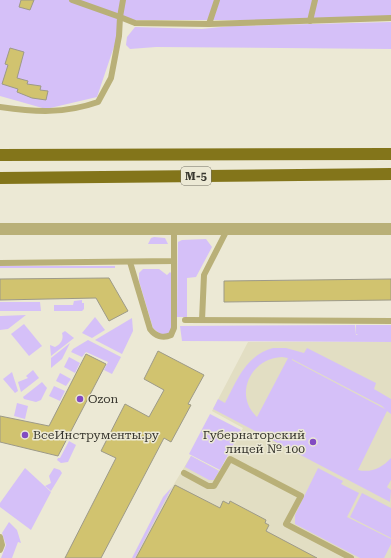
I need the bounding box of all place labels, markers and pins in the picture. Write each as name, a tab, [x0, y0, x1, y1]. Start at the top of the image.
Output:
place label: Ozon	[88, 392, 119, 406]
marker: Ozon	[75, 394, 85, 404]
place label: ВсеИнструменты.ру	[33, 428, 160, 442]
place label: Губернаторский лицей № 100	[203, 428, 305, 456]
marker: ВсеИнструменты.ру	[20, 430, 30, 440]
marker: Губернаторский лицей № 100	[308, 437, 318, 447]

